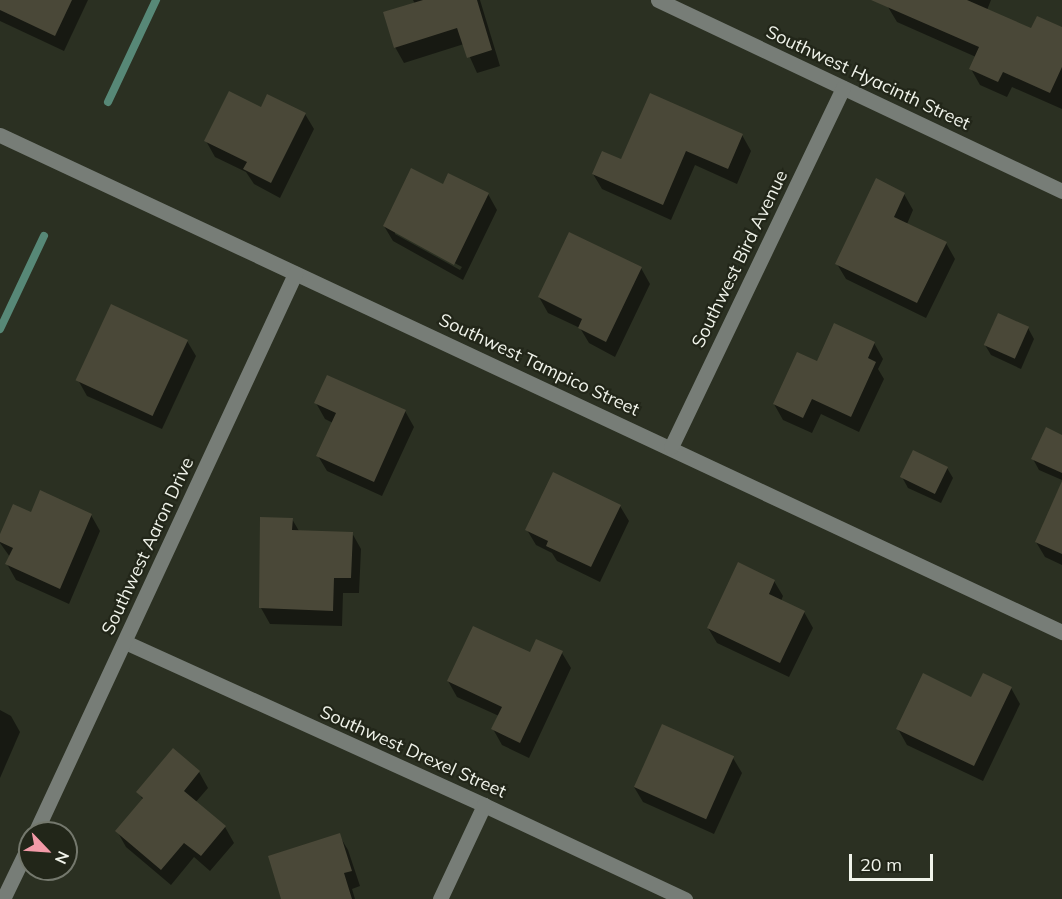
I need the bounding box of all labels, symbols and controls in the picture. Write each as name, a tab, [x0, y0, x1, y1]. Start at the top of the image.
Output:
street label: Southwest Hyacinth Street	[762, 21, 974, 135]
street label: Southwest Bird Avenue	[688, 167, 792, 351]
street label: Southwest Tampico Street	[435, 309, 643, 421]
street label: Southwest Aaron Drive	[97, 454, 199, 638]
street label: Southwest Drexel Street	[317, 701, 509, 803]
north arrow	[18, 821, 78, 881]
scale bar	[852, 842, 936, 880]
text: N	[51, 848, 74, 867]
text: 20 m	[860, 853, 902, 876]

